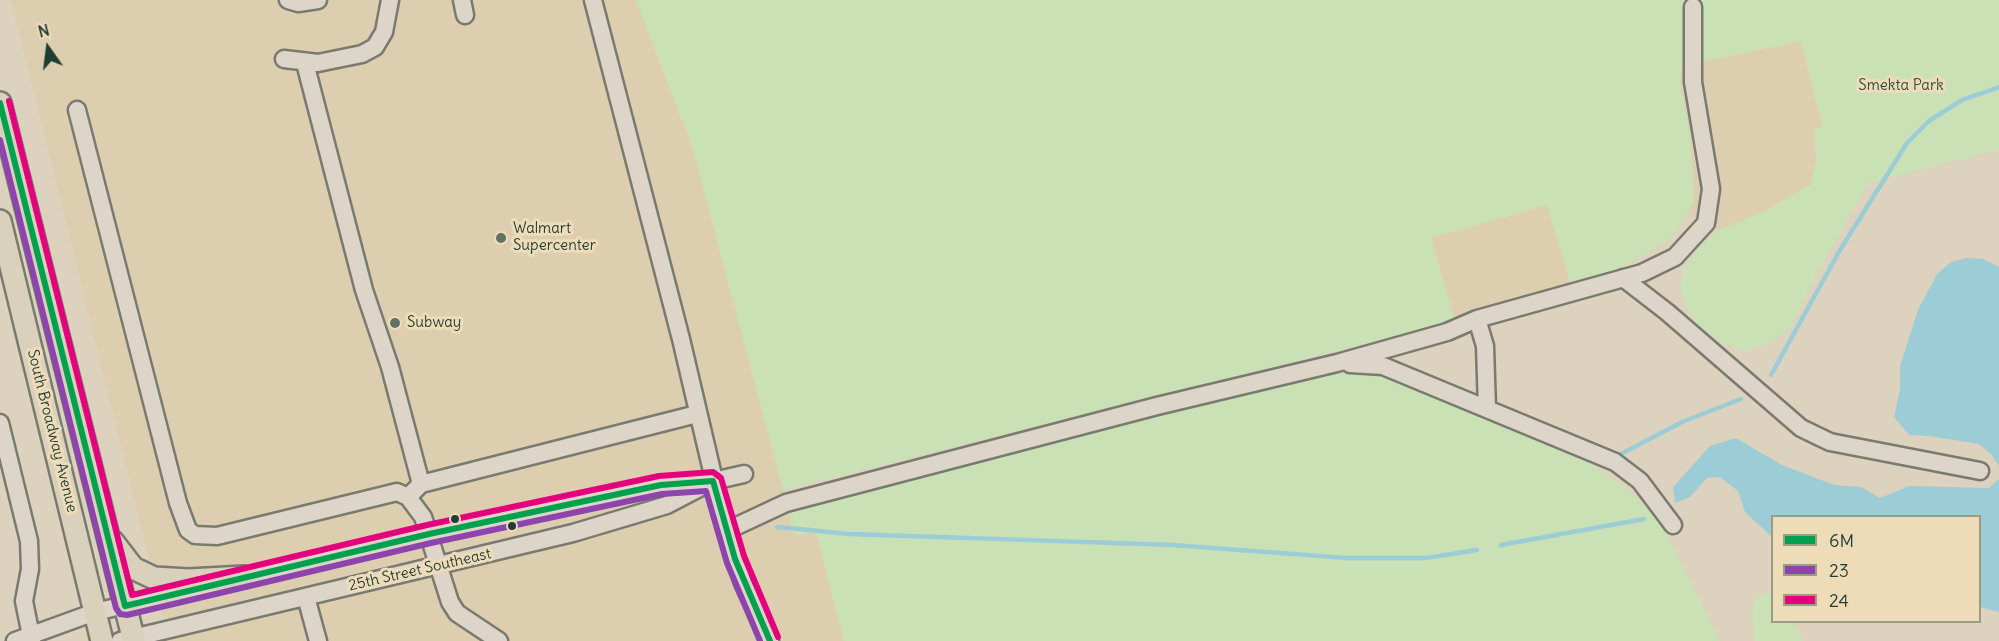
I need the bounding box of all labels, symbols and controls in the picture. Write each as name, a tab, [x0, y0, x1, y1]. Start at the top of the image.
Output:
north arrow	[18, 18, 78, 78]
text: N	[36, 19, 51, 42]
park label: Smekta Park	[1858, 77, 1944, 95]
place label: Walmart Supercenter	[513, 220, 596, 255]
marker: Walmart Supercenter	[494, 231, 508, 245]
place label: Subway	[407, 314, 461, 332]
marker: Subway	[388, 316, 402, 330]
street label: South Broadway Avenue	[23, 348, 81, 514]
unlabelled marker	[449, 513, 461, 525]
legend	[1771, 515, 1981, 623]
unlabelled marker	[506, 520, 518, 532]
text: 6M	[1829, 529, 1854, 552]
street label: 25th Street Southeast	[347, 545, 493, 595]
text: 23	[1829, 559, 1849, 582]
text: 24	[1829, 589, 1849, 612]

